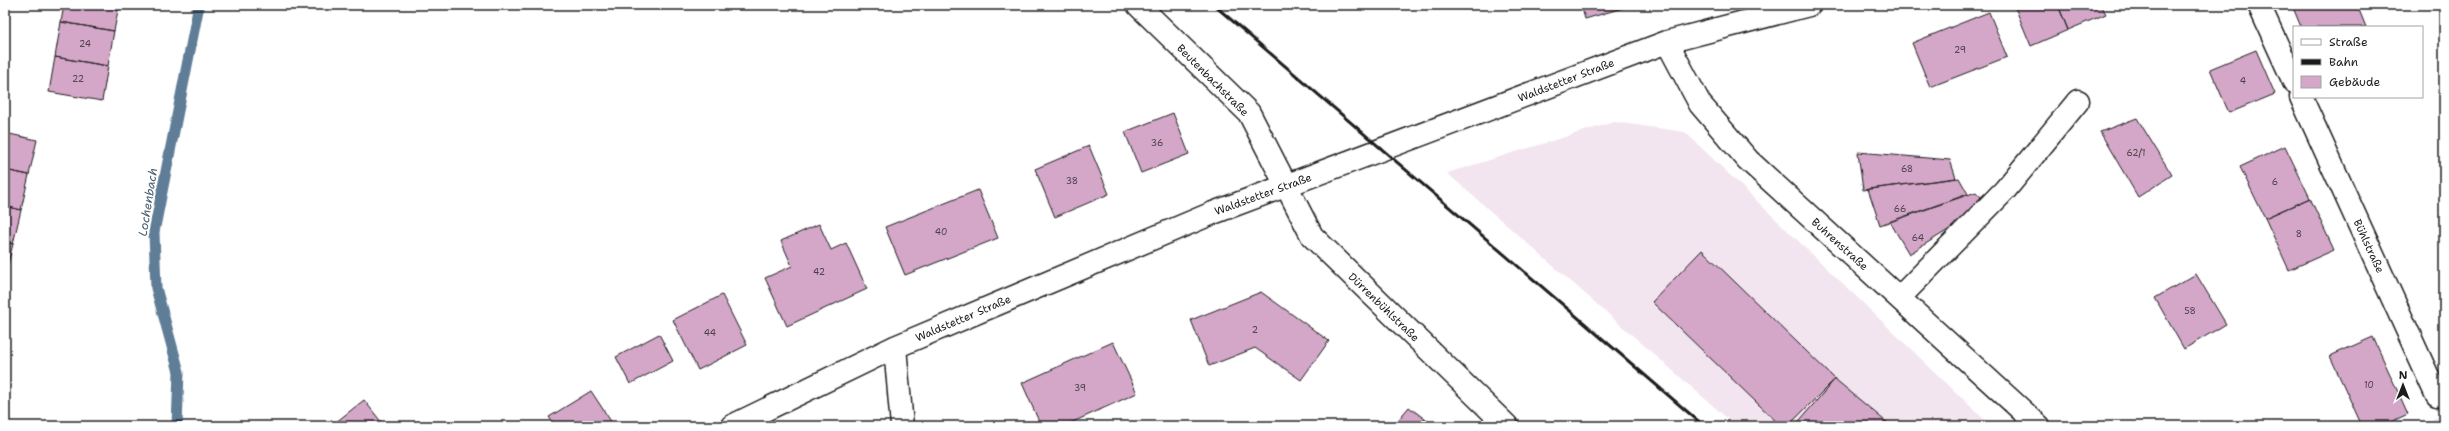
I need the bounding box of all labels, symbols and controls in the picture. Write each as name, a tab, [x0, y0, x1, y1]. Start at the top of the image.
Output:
legend	[2293, 26, 2423, 98]
text: Straße	[2329, 34, 2368, 50]
house number: 24	[79, 38, 91, 50]
street label: Beutenbachstraße	[1173, 41, 1252, 120]
house number: 29	[1954, 44, 1966, 56]
text: Bahn	[2329, 54, 2358, 70]
street label: Waldstetter Straße	[1516, 55, 1617, 106]
house number: 22	[72, 73, 84, 85]
text: Gebäude	[2329, 74, 2380, 90]
house number: 4	[2240, 75, 2246, 87]
house number: 36	[1151, 137, 1163, 149]
house number: 62/1	[2127, 147, 2145, 159]
house number: 68	[1901, 163, 1913, 175]
water label: Lochenbach	[135, 167, 161, 237]
street label: Waldstetter Straße	[1213, 170, 1314, 219]
house number: 38	[1066, 175, 1078, 187]
house number: 6	[2272, 176, 2278, 188]
house number: 66	[1894, 203, 1906, 215]
street label: Buhrenstraße	[1808, 215, 1871, 274]
street label: Bühlstraße	[2350, 217, 2388, 275]
house number: 40	[935, 226, 947, 238]
house number: 8	[2296, 228, 2302, 240]
house number: 64	[1912, 232, 1924, 244]
house number: 42	[813, 266, 825, 278]
street label: Dürrenbühlstraße	[1345, 270, 1422, 345]
street label: Waldstetter Straße	[913, 292, 1013, 345]
house number: 58	[2184, 305, 2196, 317]
house number: 2	[1252, 324, 1258, 336]
house number: 44	[704, 327, 716, 339]
north arrow	[2383, 365, 2423, 405]
text: N	[2399, 368, 2408, 383]
house number: 10	[2364, 379, 2374, 391]
house number: 39	[1074, 382, 1086, 394]

